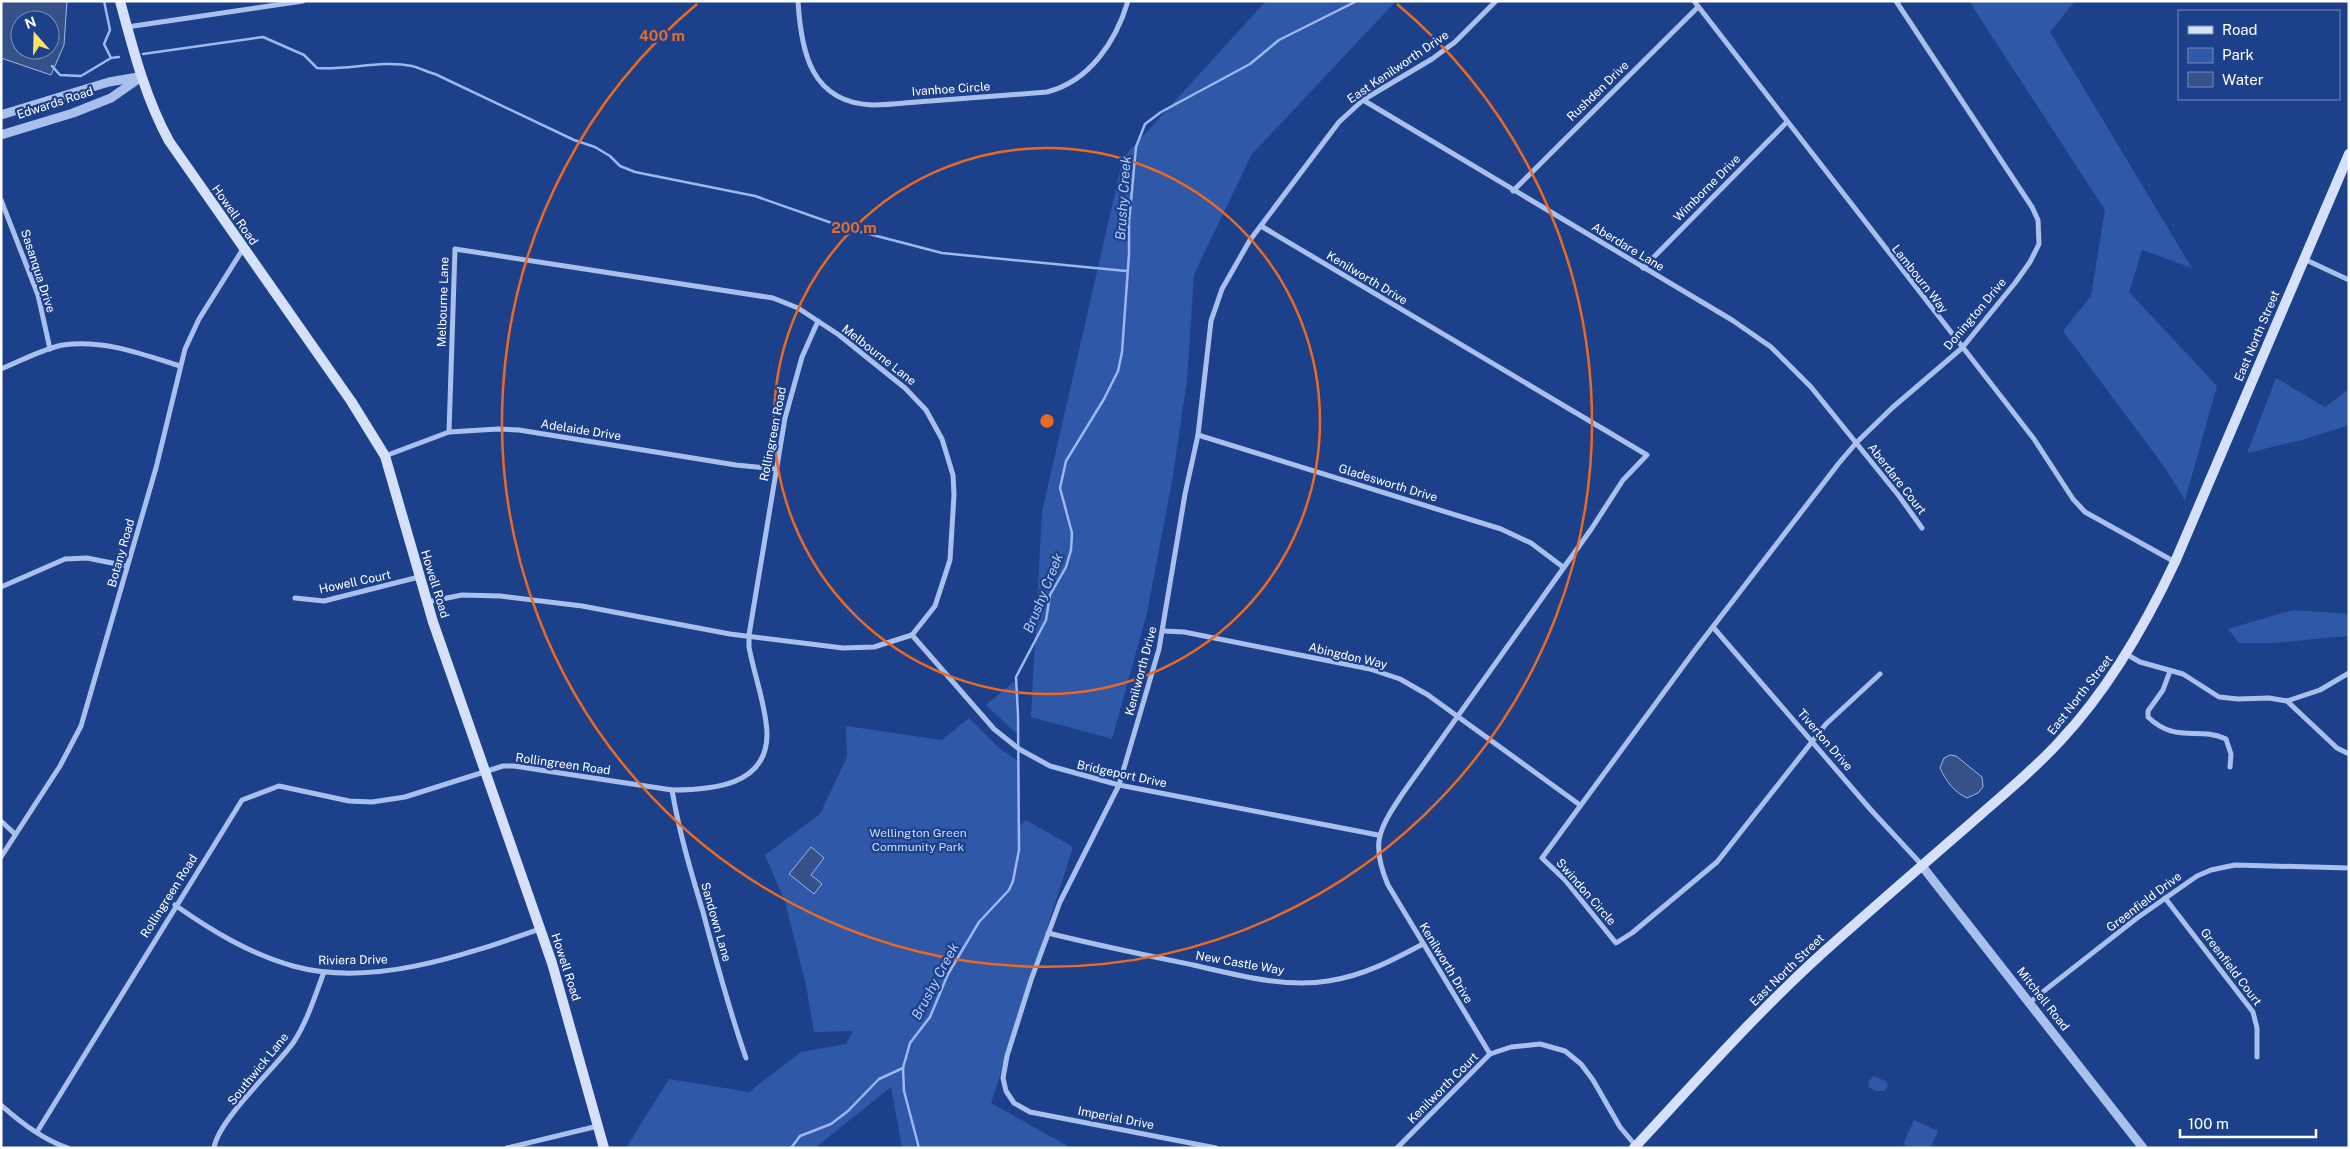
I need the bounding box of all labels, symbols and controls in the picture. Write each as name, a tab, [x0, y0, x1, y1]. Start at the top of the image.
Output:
north arrow	[10, 10, 60, 60]
legend	[2178, 10, 2340, 100]
text: N	[23, 13, 38, 32]
text: Road	[2222, 21, 2258, 38]
text: 400 m	[639, 27, 685, 44]
street label: East Kenilworth Drive	[1345, 28, 1452, 106]
text: Park	[2222, 46, 2254, 63]
street label: Rushden Drive	[1564, 58, 1632, 124]
text: Water	[2222, 71, 2264, 88]
street label: Ivanhoe Circle	[911, 79, 991, 99]
street label: Edwards Road	[15, 84, 95, 122]
street label: Wimborne Drive	[1671, 152, 1743, 224]
water label: Brushy Creek	[1112, 155, 1134, 241]
street label: Howell Road	[209, 182, 261, 248]
text: 200 m	[831, 219, 877, 236]
street label: Aberdare Lane	[1589, 220, 1667, 274]
street label: Sasanqua Drive	[18, 228, 58, 315]
street label: Lambourn Way	[1889, 242, 1951, 316]
street label: Kenilworth Drive	[1324, 248, 1410, 308]
street label: Melbourne Lane	[434, 256, 452, 347]
street label: Donington Drive	[1941, 275, 2009, 353]
street label: East North Street	[2232, 288, 2283, 384]
street label: Melbourne Lane	[839, 322, 919, 388]
street label: Rollingreen Road	[757, 386, 789, 482]
centre of rings	[1038, 412, 1056, 430]
street label: Adelaide Drive	[540, 417, 622, 443]
street label: Aberdare Court	[1865, 441, 1929, 518]
street label: Gladesworth Drive	[1337, 461, 1439, 505]
street label: Botany Road	[105, 517, 137, 589]
street label: Howell Road	[418, 548, 452, 620]
water label: Brushy Creek	[1020, 550, 1066, 635]
street label: Howell Court	[318, 567, 393, 596]
street label: Kenilworth Drive	[1122, 625, 1160, 717]
street label: Abingdon Way	[1307, 640, 1389, 672]
street label: East North Street	[2045, 652, 2116, 738]
street label: Tiverton Drive	[1794, 706, 1856, 774]
street label: Rollingreen Road	[515, 750, 611, 778]
street label: Bridgeport Drive	[1076, 758, 1168, 790]
park label: Wellington Green Community Park	[869, 826, 967, 854]
street label: Rollingreen Road	[138, 852, 200, 940]
street label: Swindon Circle	[1553, 856, 1619, 928]
street label: Greenfield Drive	[2104, 869, 2184, 935]
street label: Sandown Lane	[698, 881, 734, 963]
street label: Kenilworth Drive	[1416, 920, 1476, 1006]
street label: Greenfield Court	[2197, 926, 2265, 1009]
street label: Howell Road	[548, 931, 584, 1003]
street label: East North Street	[1747, 931, 1827, 1009]
water label: Brushy Creek	[908, 940, 962, 1022]
street label: New Castle Way	[1195, 948, 1286, 978]
street label: Riviera Drive	[318, 952, 388, 968]
street label: Mitchell Road	[2014, 964, 2072, 1034]
street label: Southwick Lane	[225, 1030, 291, 1108]
street label: Kenilworth Court	[1405, 1049, 1482, 1126]
street label: Imperial Drive	[1077, 1104, 1155, 1132]
scale bar	[2180, 1106, 2316, 1138]
text: 100 m	[2188, 1115, 2229, 1132]

